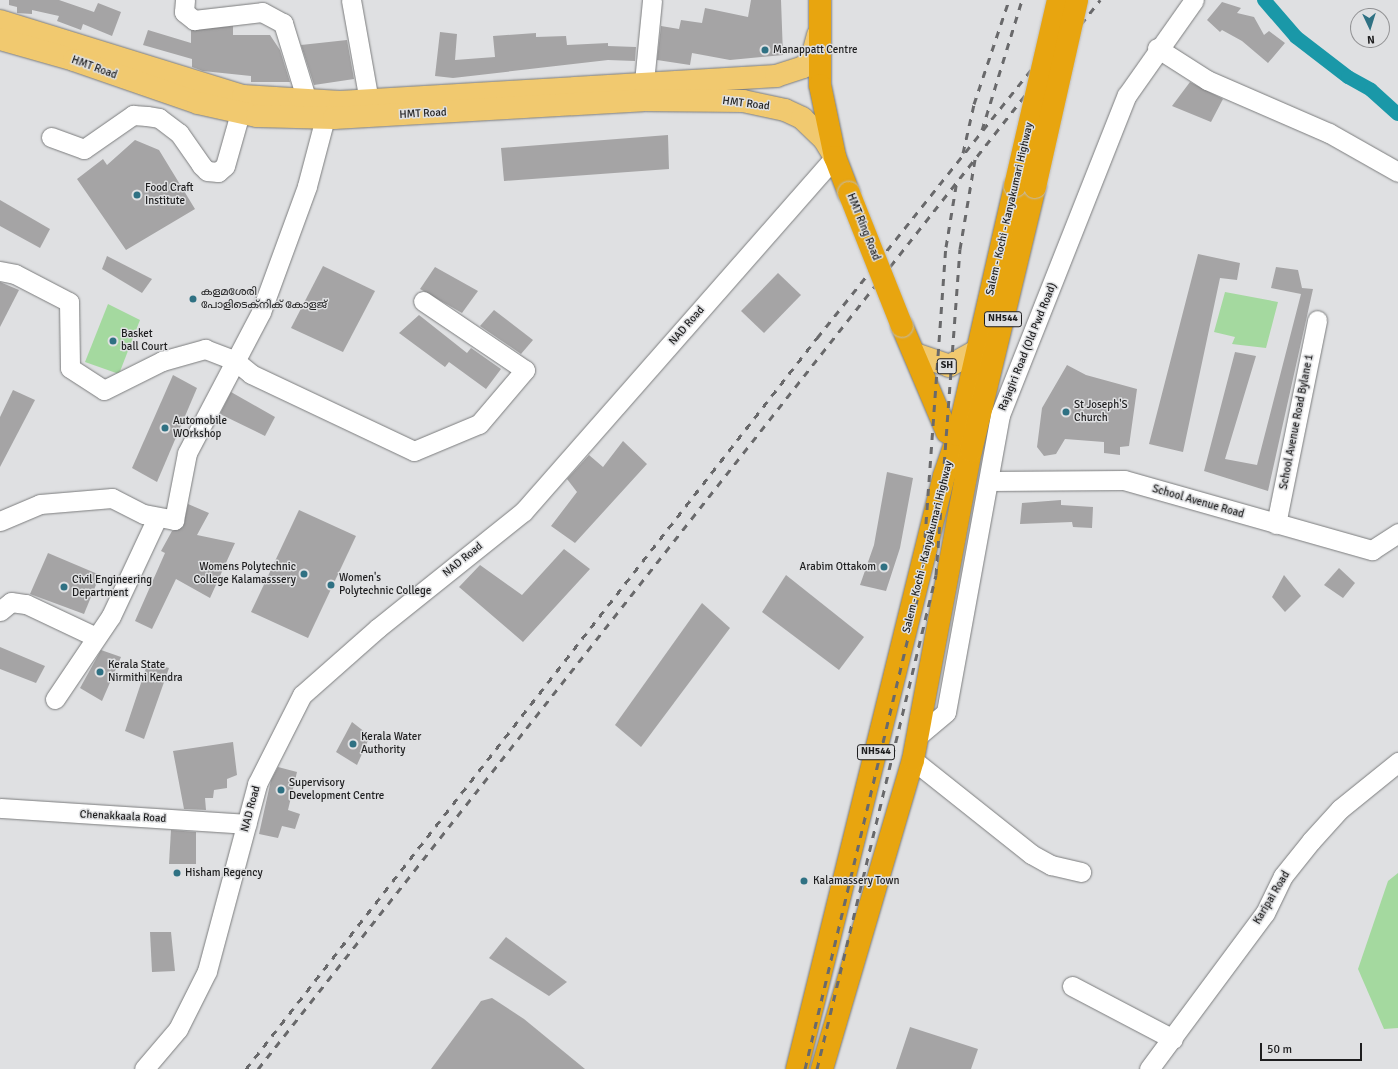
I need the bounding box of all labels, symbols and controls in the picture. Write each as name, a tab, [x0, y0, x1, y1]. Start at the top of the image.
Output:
north arrow	[1350, 8, 1390, 48]
text: N	[1367, 33, 1375, 46]
place label: Manappatt Centre	[773, 43, 858, 57]
marker: Manappatt Centre	[760, 45, 770, 55]
street label: HMT Road	[69, 54, 119, 82]
street label: HMT Road	[722, 95, 770, 113]
street label: HMT Road	[399, 106, 447, 122]
street label: Salem - Kochi - Kanyakumari Highway	[984, 121, 1036, 297]
place label: Food Craft Institute	[145, 182, 193, 208]
marker: Food Craft Institute	[132, 190, 142, 200]
street label: HMT Ring Road	[844, 191, 882, 263]
street label: Rajagiri Road (Old Pwd Road)	[996, 281, 1060, 413]
place label: കളമശേരി പോളിടെക്നിക് കോളജ്	[201, 286, 327, 312]
marker: കളമശേരി പോളിടെക്നിക് കോളജ്	[188, 294, 198, 304]
street label: NAD Road	[667, 304, 707, 348]
road number: NH544	[983, 311, 1023, 327]
place label: Basket ball Court	[121, 328, 168, 354]
marker: Basket ball Court	[108, 336, 118, 346]
street label: School Avenue Road Bylane 1	[1277, 353, 1317, 491]
road number: SH	[936, 358, 958, 374]
place label: St Joseph'S Church	[1074, 399, 1128, 425]
marker: St Joseph'S Church	[1061, 407, 1071, 417]
place label: Automobile WOrkshop	[173, 415, 227, 441]
marker: Automobile WOrkshop	[160, 423, 170, 433]
street label: Salem - Kochi - Kanyakumari Highway	[900, 460, 956, 634]
street label: School Avenue Road	[1151, 483, 1245, 521]
street label: NAD Road	[440, 540, 486, 580]
place label: Arabim Ottakom	[799, 560, 876, 574]
place label: Womens Polytechnic College Kalamasssery	[194, 561, 296, 587]
marker: Arabim Ottakom	[879, 562, 889, 572]
marker: Womens Polytechnic College Kalamasssery	[299, 569, 309, 579]
place label: Women's Polytechnic College	[339, 572, 431, 598]
place label: Civil Engineering Department	[72, 574, 152, 600]
marker: Women's Polytechnic College	[326, 580, 336, 590]
marker: Civil Engineering Department	[59, 582, 69, 592]
place label: Kerala State Nirmithi Kendra	[108, 659, 183, 685]
marker: Kerala State Nirmithi Kendra	[95, 667, 105, 677]
place label: Kerala Water Authority	[361, 731, 421, 757]
marker: Kerala Water Authority	[348, 739, 358, 749]
road number: NH544	[856, 744, 896, 760]
place label: Supervisory Development Centre	[289, 777, 384, 803]
street label: NAD Road	[239, 784, 263, 834]
marker: Supervisory Development Centre	[276, 785, 286, 795]
street label: Chenakkaala Road	[79, 808, 167, 826]
place label: Hisham Regency	[185, 866, 263, 880]
marker: Hisham Regency	[172, 868, 182, 878]
street label: Karipai Road	[1251, 869, 1293, 927]
place label: Kalamassery Town	[813, 874, 899, 888]
marker: Kalamassery Town	[798, 875, 810, 887]
scale bar	[1262, 1035, 1364, 1061]
text: 50 m	[1267, 1042, 1292, 1057]

